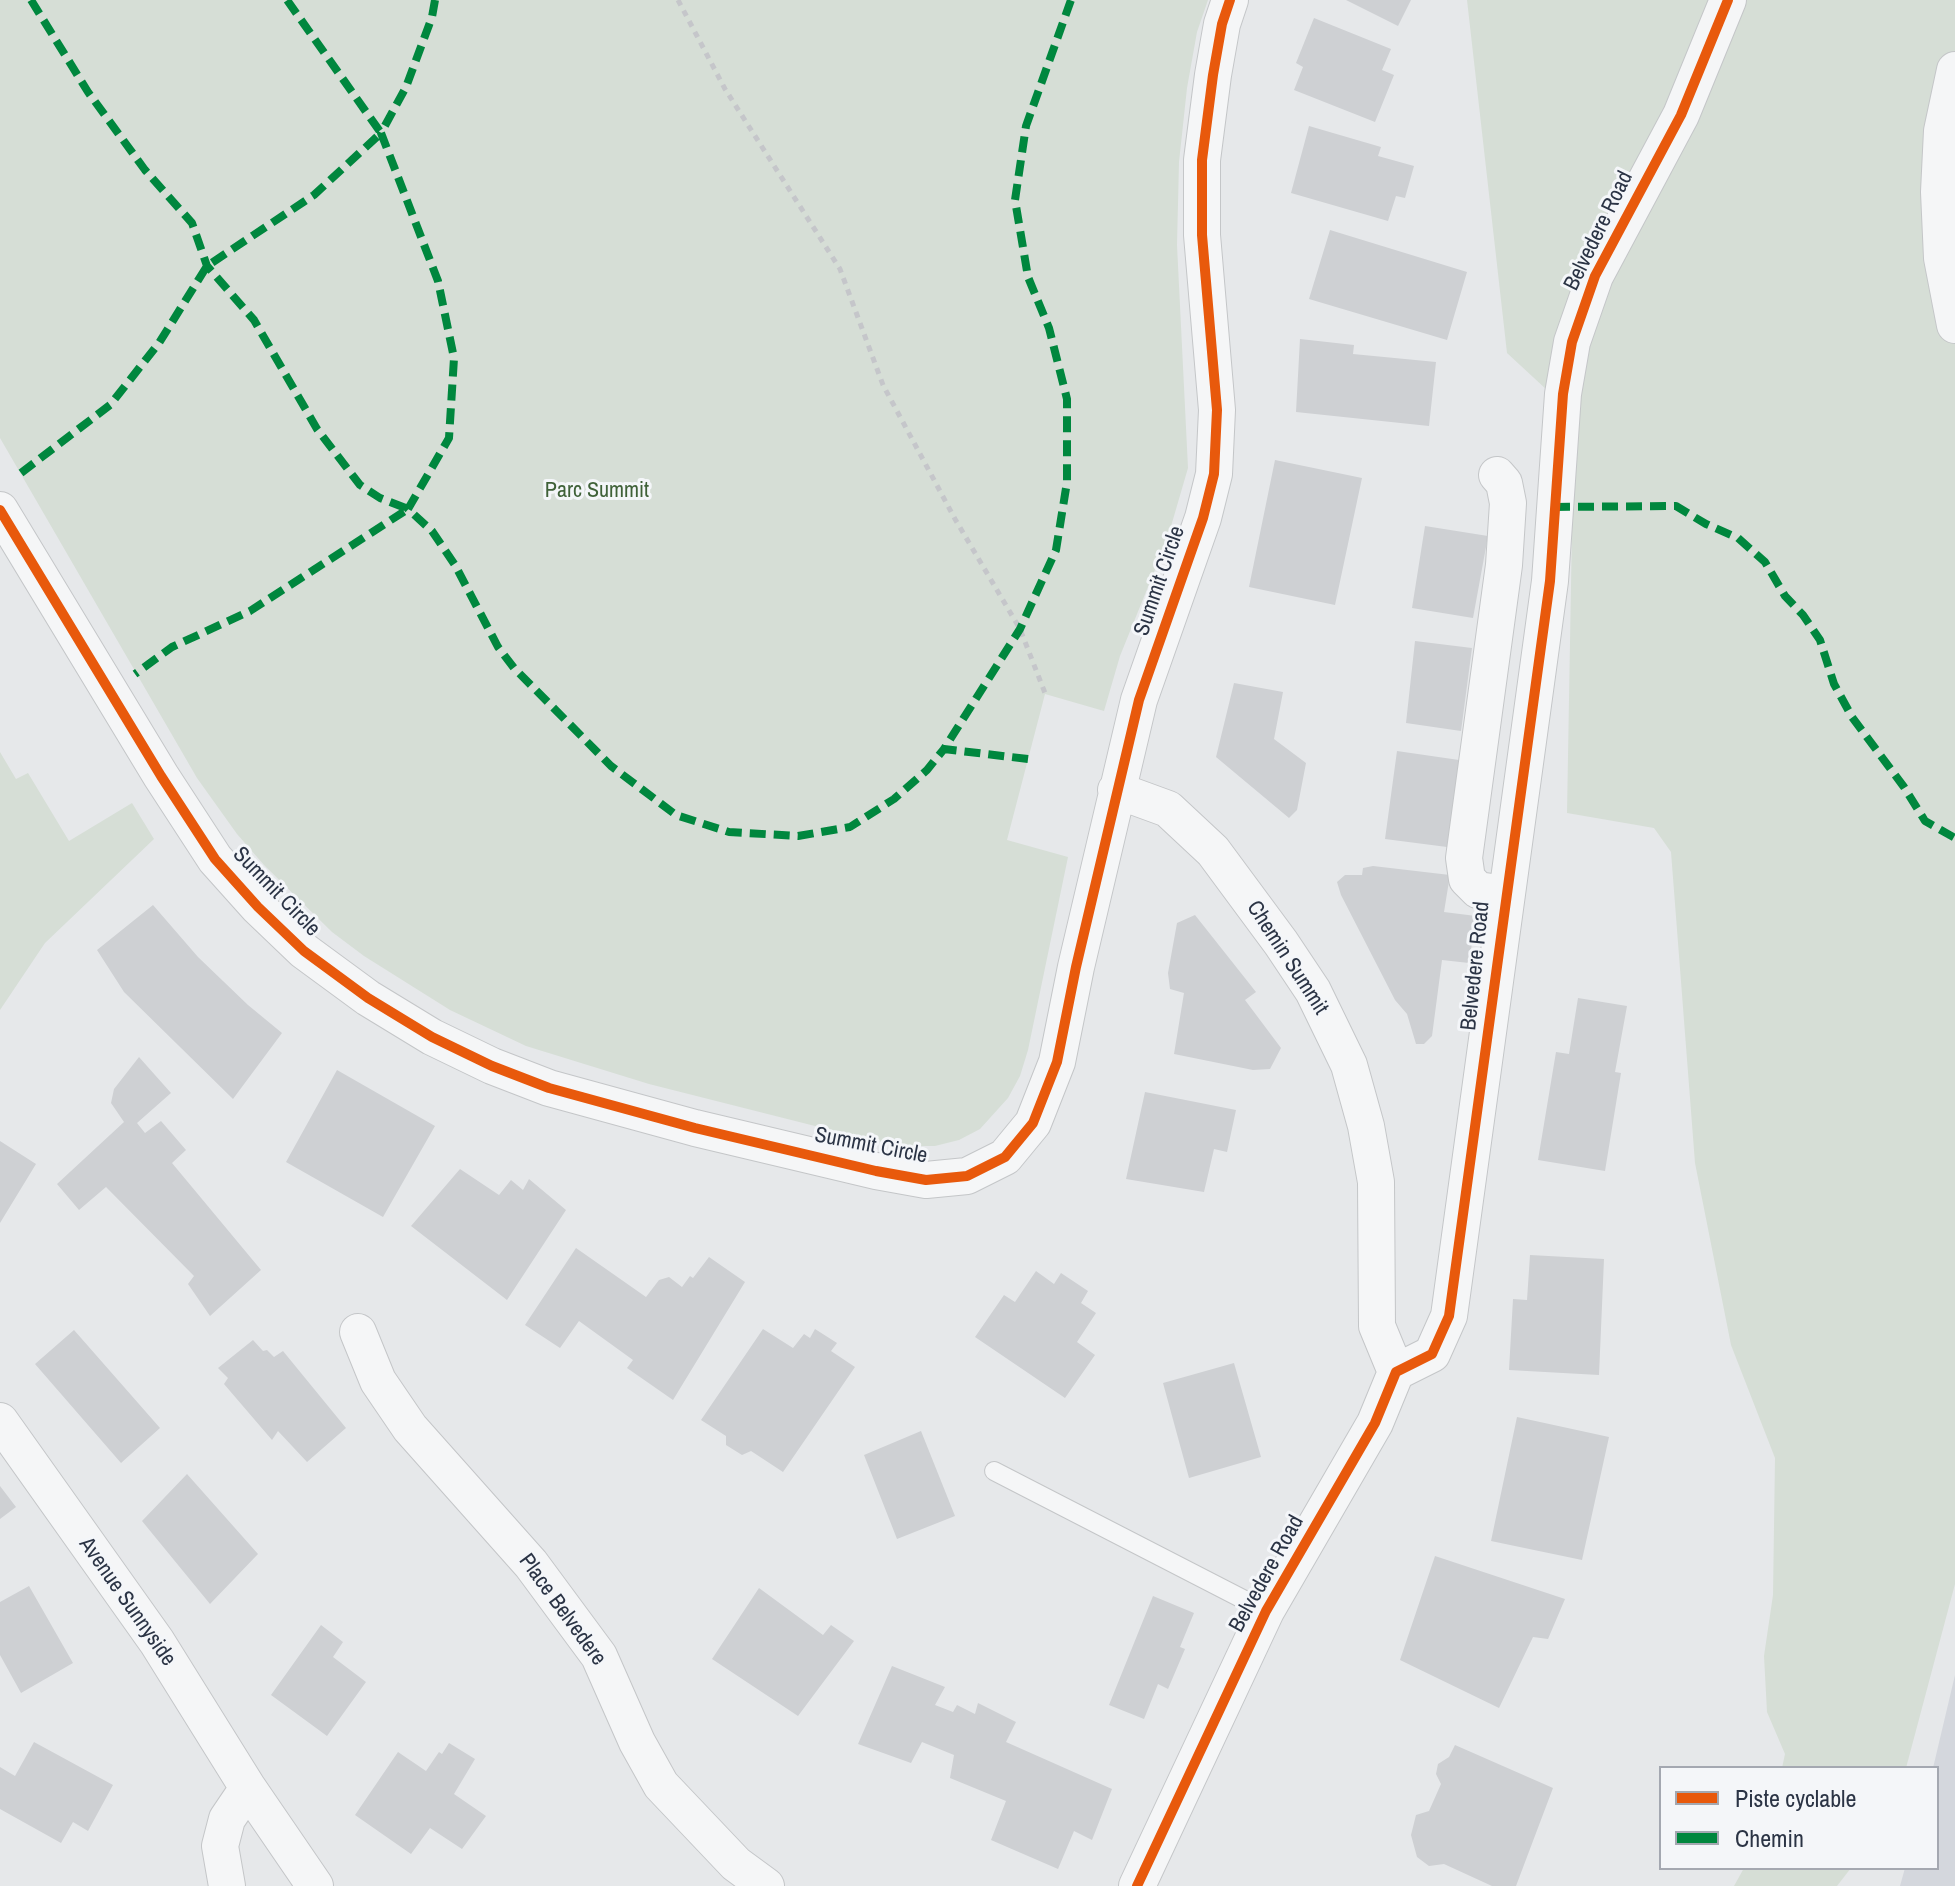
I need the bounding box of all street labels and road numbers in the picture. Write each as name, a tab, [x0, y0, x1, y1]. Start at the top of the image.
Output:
street label: Belvedere Road	[1559, 167, 1639, 295]
street label: Summit Circle	[1129, 523, 1191, 639]
street label: Summit Circle	[227, 842, 325, 942]
street label: Chemin Summit	[1240, 896, 1334, 1020]
street label: Belvedere Road	[1456, 900, 1496, 1032]
street label: Summit Circle	[812, 1122, 930, 1170]
street label: Belvedere Road	[1224, 1511, 1310, 1637]
street label: Avenue Sunnyside	[73, 1533, 181, 1671]
street label: Place Belvedere	[513, 1549, 611, 1671]

